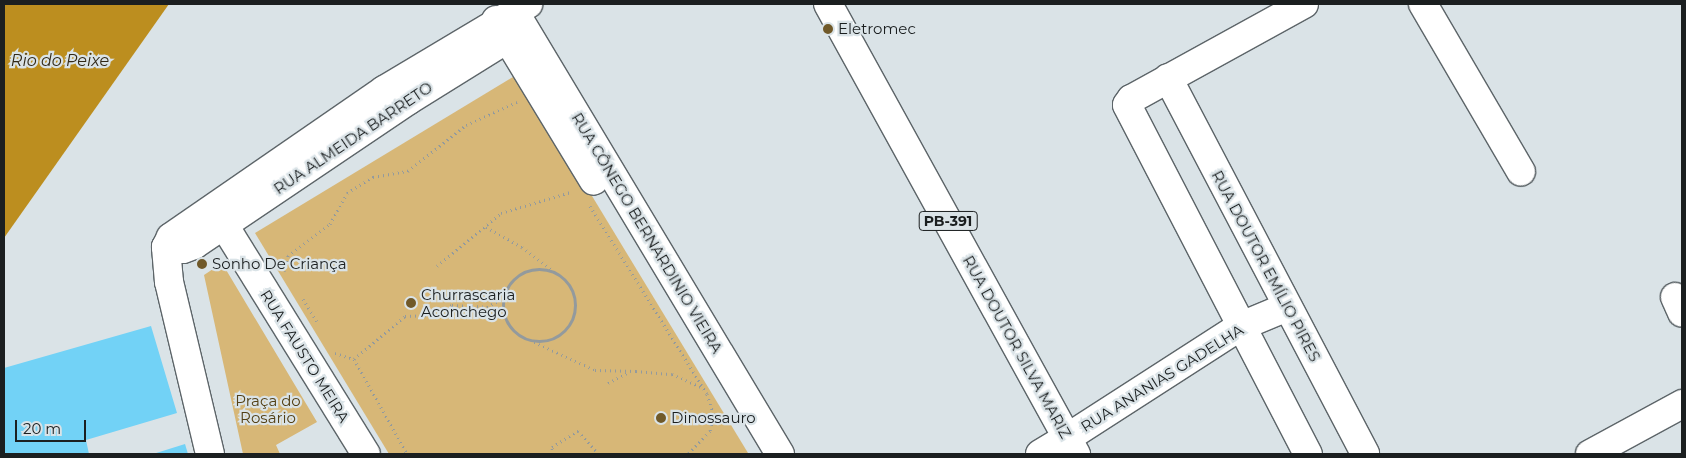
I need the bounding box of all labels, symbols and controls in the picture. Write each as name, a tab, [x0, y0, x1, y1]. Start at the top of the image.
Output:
place label: Eletromec	[838, 20, 916, 38]
marker: Eletromec	[822, 23, 834, 35]
water label: Rio do Peixe	[11, 51, 109, 71]
street label: RUA ALMEIDA BARRETO	[270, 78, 436, 198]
street label: RUA CÔNEGO BERNARDINIO VIEIRA	[568, 110, 726, 356]
street label: RUA DOUTOR EMÍLIO PIRES	[1208, 167, 1324, 365]
road number: PB-391	[918, 210, 978, 232]
street label: RUA DOUTOR SILVA MARIZ	[959, 252, 1075, 442]
place label: Sonho De Criança	[212, 255, 346, 273]
marker: Sonho De Criança	[196, 258, 208, 270]
place label: Churrascaria Aconchego	[421, 285, 515, 320]
street label: RUA FAUSTO MEIRA	[257, 286, 353, 426]
marker: Churrascaria Aconchego	[405, 297, 417, 309]
street label: RUA ANANIAS GADELHA	[1077, 321, 1247, 435]
park label: Praça do Rosário	[235, 391, 301, 426]
place label: Dinossauro	[671, 409, 756, 427]
scale bar	[18, 410, 89, 442]
marker: Dinossauro	[655, 412, 667, 424]
text: 20 m	[23, 419, 61, 438]

